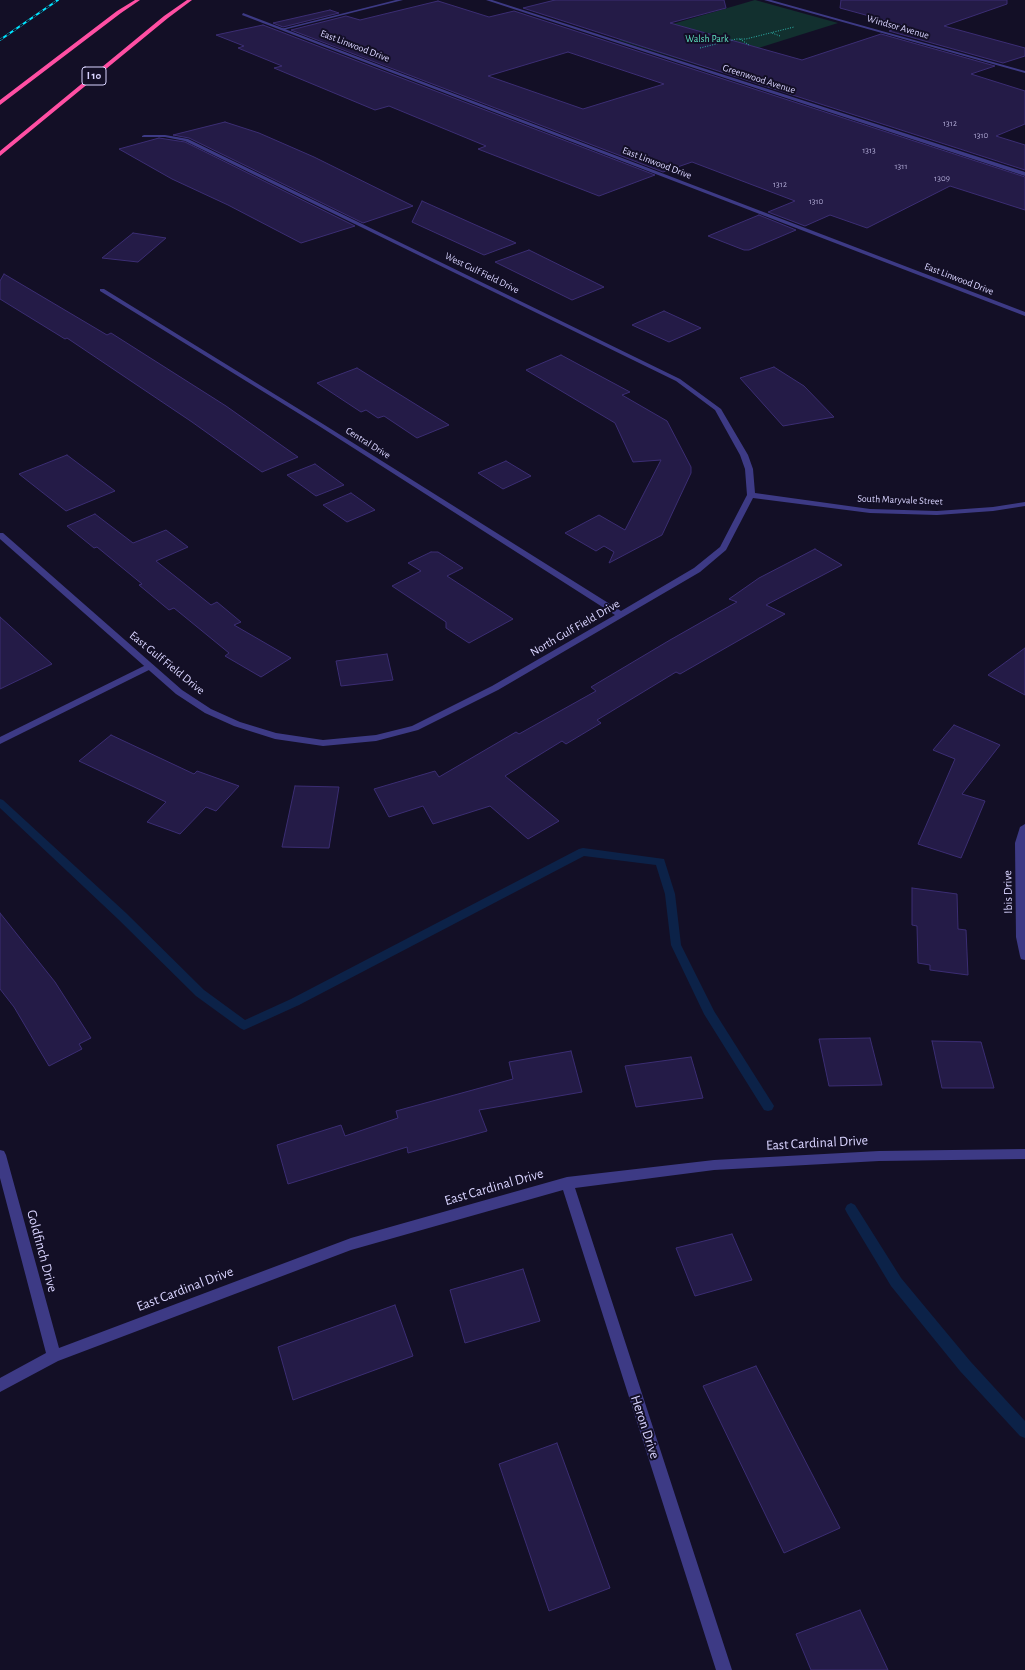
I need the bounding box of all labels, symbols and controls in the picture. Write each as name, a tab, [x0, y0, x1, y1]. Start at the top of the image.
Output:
street label: Windsor Avenue	[865, 12, 931, 42]
street label: East Linwood Drive	[319, 27, 391, 65]
park label: Walsh Park	[685, 33, 729, 45]
street label: Greenwood Avenue	[721, 62, 797, 96]
road number: I 10	[82, 67, 106, 85]
house number: 1312	[943, 118, 957, 128]
house number: 1310	[974, 130, 988, 140]
street label: East Linwood Drive	[621, 144, 693, 182]
house number: 1313	[862, 145, 876, 155]
house number: 1311	[895, 161, 907, 171]
house number: 1309	[934, 173, 950, 183]
house number: 1312	[773, 179, 787, 189]
house number: 1310	[809, 196, 823, 206]
street label: West Gulf Field Drive	[443, 250, 521, 296]
street label: East Linwood Drive	[923, 260, 995, 298]
street label: Central Drive	[343, 424, 393, 462]
street label: South Maryvale Street	[857, 493, 943, 507]
street label: North Gulf Field Drive	[528, 596, 622, 660]
street label: East Gulf Field Drive	[126, 628, 208, 698]
street label: Ibis Drive	[1000, 870, 1016, 914]
street label: East Cardinal Drive	[766, 1132, 868, 1154]
street label: East Cardinal Drive	[443, 1165, 545, 1209]
street label: Goldfinch Drive	[23, 1208, 61, 1294]
street label: East Cardinal Drive	[134, 1263, 236, 1315]
street label: Heron Drive	[627, 1393, 663, 1461]

